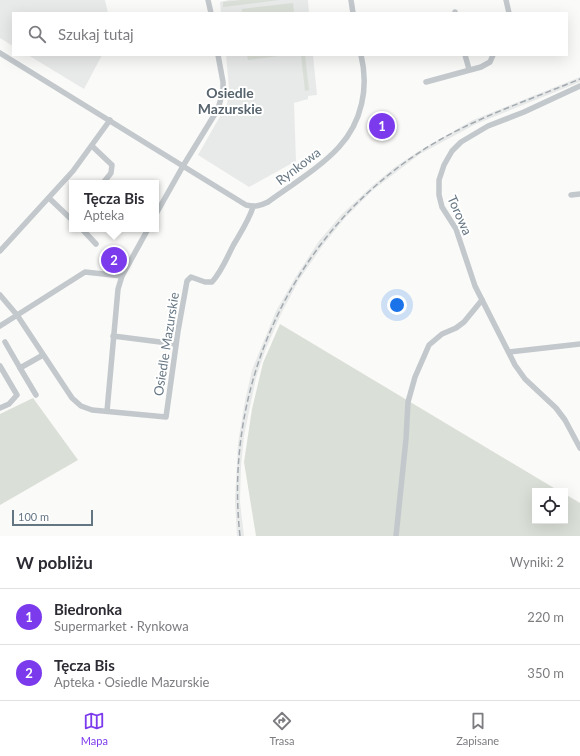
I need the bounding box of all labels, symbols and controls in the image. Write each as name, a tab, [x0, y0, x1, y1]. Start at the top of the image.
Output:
search box	[12, 12, 568, 56]
icon: search	[26, 23, 48, 45]
text: Szukaj tutaj	[58, 25, 134, 43]
district label: Osiedle Mazurskie	[198, 84, 263, 117]
pin: 1	[369, 111, 395, 141]
street label: Rynkowa	[272, 144, 324, 188]
popup	[69, 180, 159, 232]
text: Tęcza Bis	[84, 189, 144, 207]
street label: Torowa	[444, 193, 476, 237]
text: Apteka	[84, 207, 124, 223]
pin: 2	[101, 245, 127, 275]
street label: Osiedle Mazurskie	[150, 291, 182, 397]
your location	[387, 295, 407, 315]
map controls	[532, 488, 568, 524]
button: locate	[532, 488, 568, 524]
scale bar	[12, 508, 93, 527]
text: 100 m	[18, 510, 49, 523]
text: W pobliżu	[16, 552, 93, 573]
text: Wyniki: 2	[510, 554, 564, 570]
text: Biedronka	[54, 600, 122, 618]
text: 1	[25, 609, 33, 625]
text: 220 m	[527, 609, 564, 625]
text: Supermarket · Rynkowa	[54, 618, 189, 634]
text: Tęcza Bis	[54, 656, 115, 674]
text: 2	[25, 665, 33, 681]
text: 350 m	[527, 665, 564, 681]
text: Apteka · Osiedle Mazurskie	[54, 674, 209, 690]
tab: Mapa	[81, 710, 108, 747]
tab: Trasa	[270, 710, 295, 747]
tab: Zapisane	[456, 710, 499, 747]

